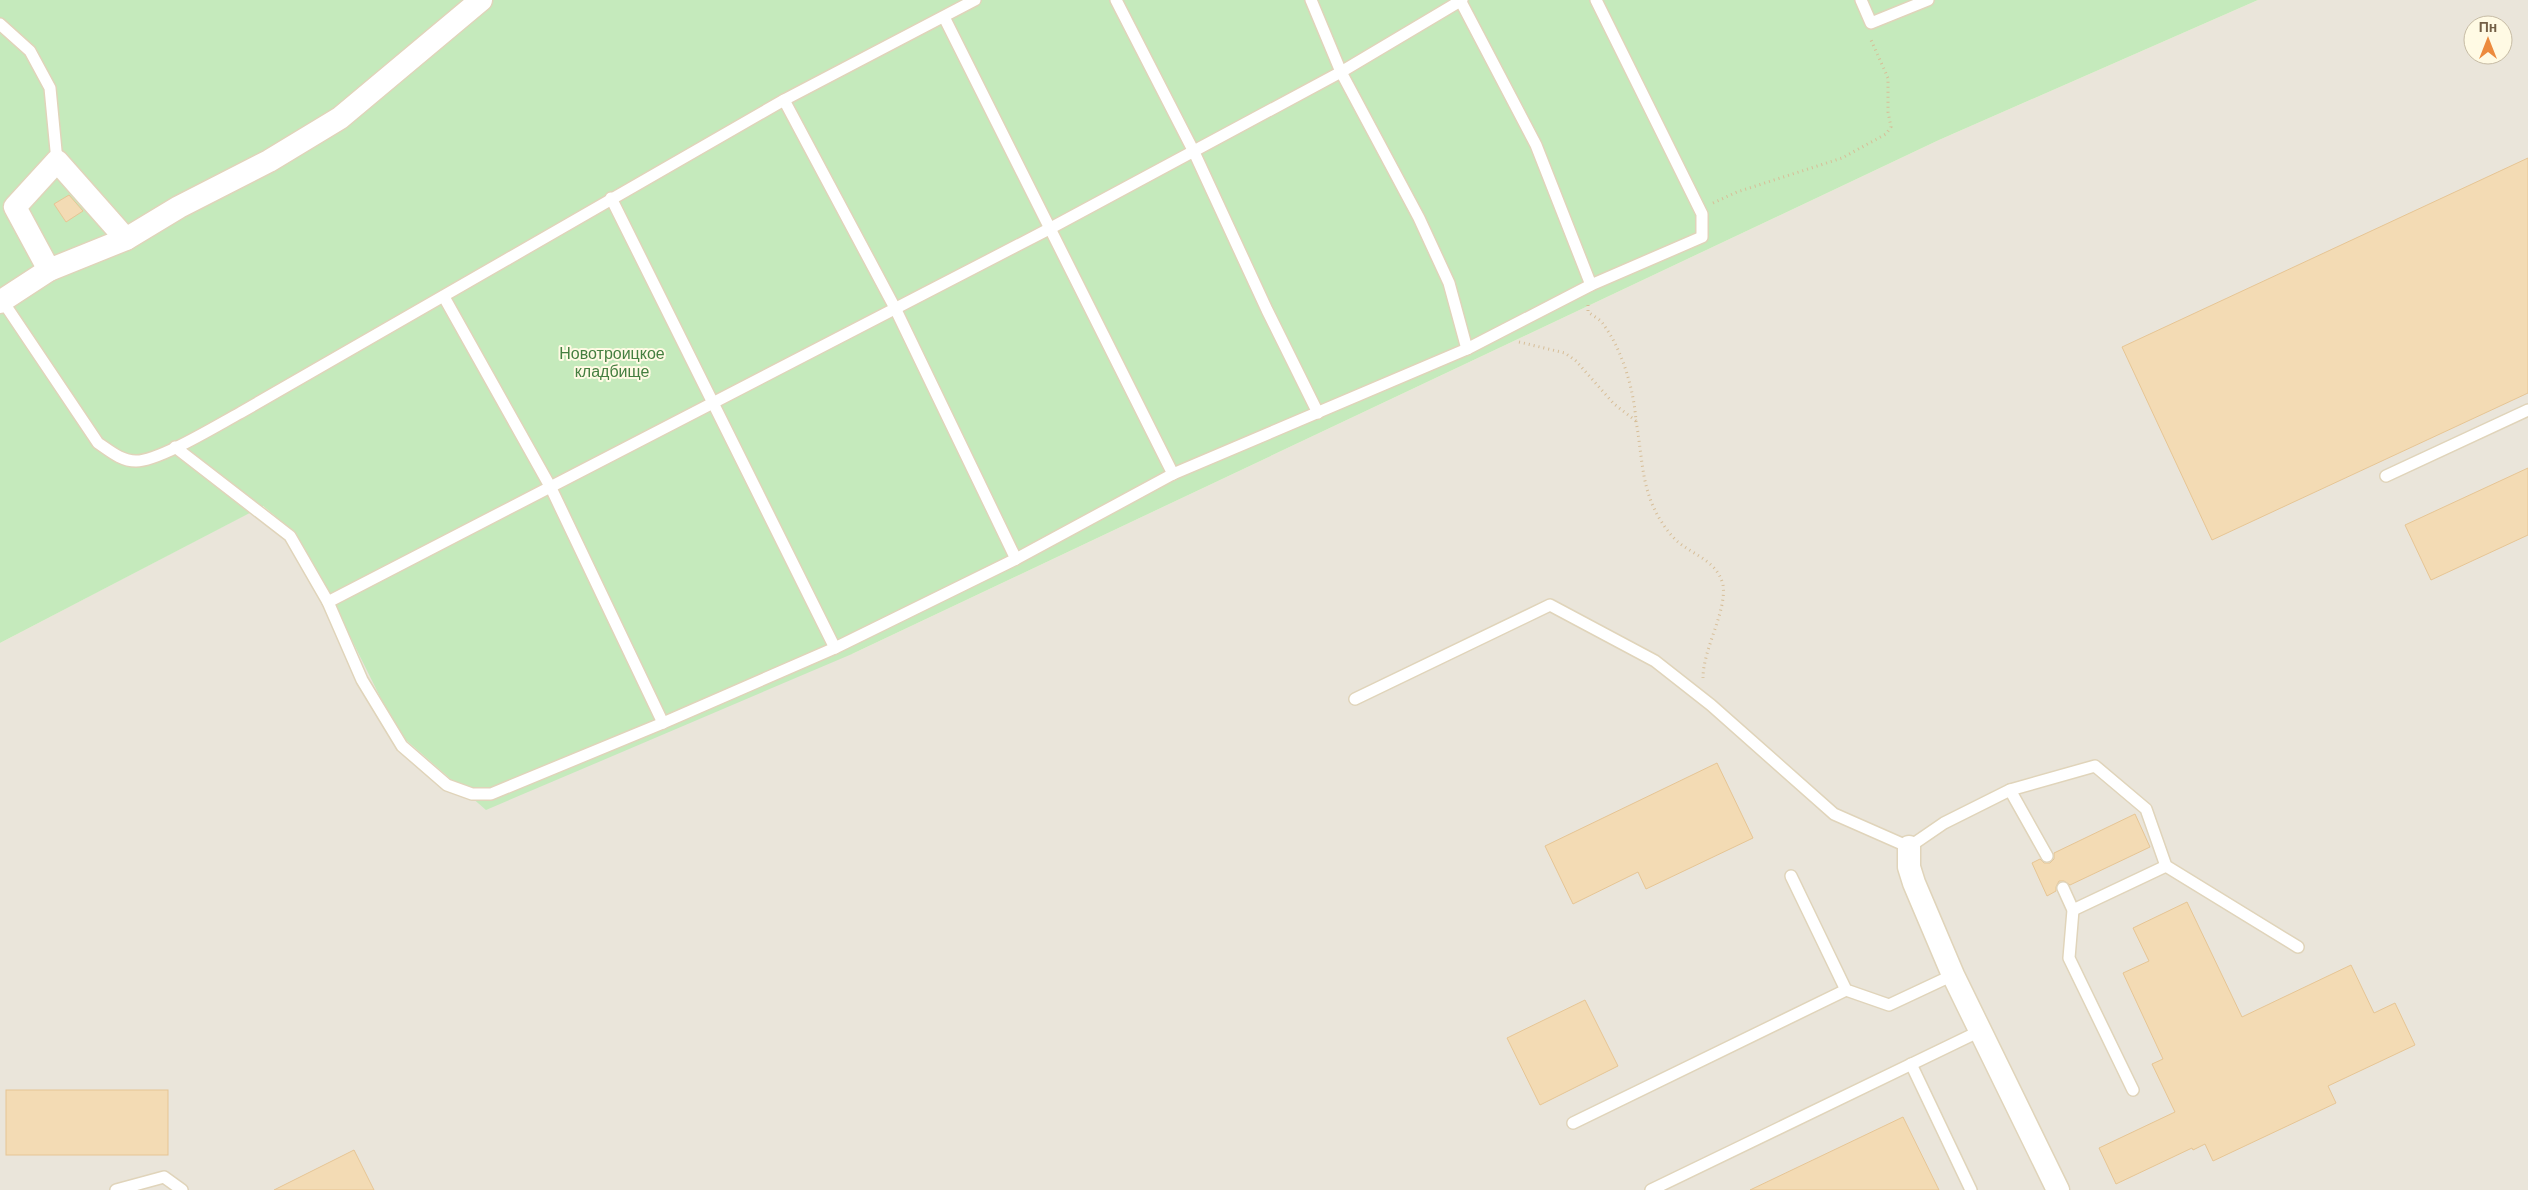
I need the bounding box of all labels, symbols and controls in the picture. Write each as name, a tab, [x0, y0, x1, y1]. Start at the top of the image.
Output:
north arrow	[2463, 15, 2513, 65]
text: Пн	[2479, 19, 2497, 35]
park label: Новотроицкое кладбище	[559, 344, 665, 381]

